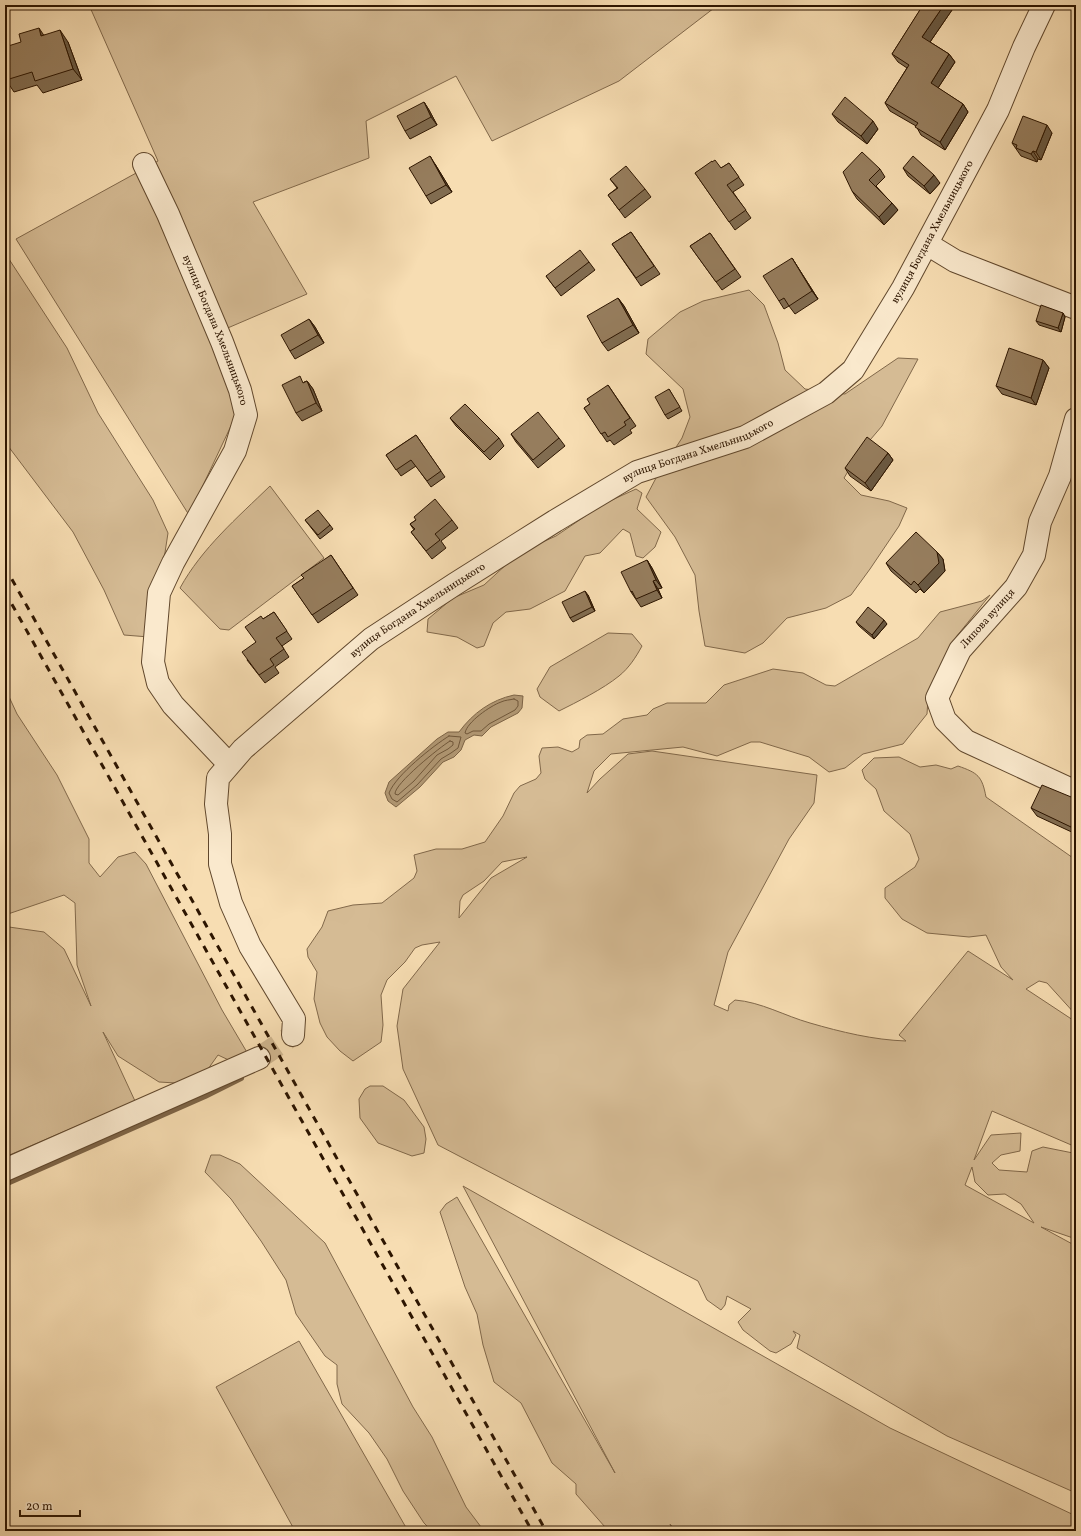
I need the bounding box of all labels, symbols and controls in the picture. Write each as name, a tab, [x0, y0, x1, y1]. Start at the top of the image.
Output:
street label: вулиця Богдана Хмельницького	[888, 157, 977, 306]
street label: вулиця Богдана Хмельницького	[179, 253, 251, 407]
street label: вулиця Богдана Хмельницького	[620, 415, 776, 486]
street label: вулиця Богдана Хмельницького	[347, 559, 488, 661]
street label: Липова вулиця	[957, 586, 1019, 652]
scale bar	[20, 1492, 80, 1518]
text: 20 m	[26, 1499, 53, 1515]

